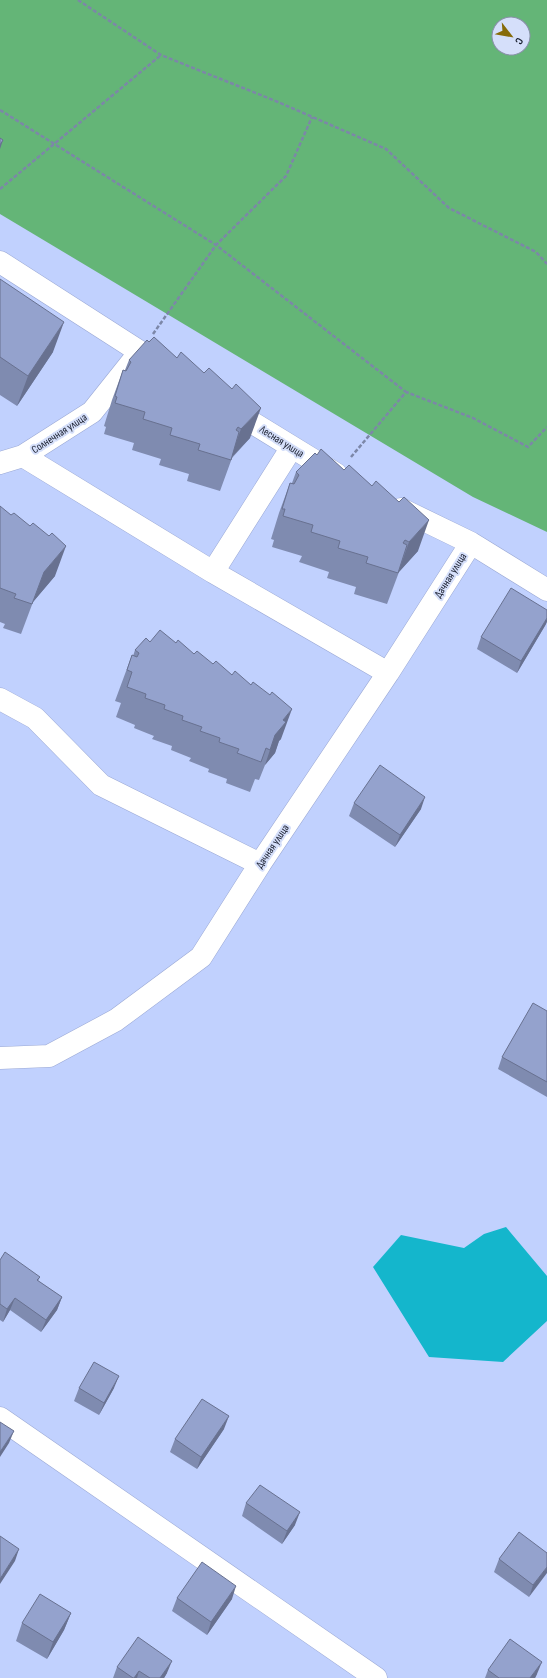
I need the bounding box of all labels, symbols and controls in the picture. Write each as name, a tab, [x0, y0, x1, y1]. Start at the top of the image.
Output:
north arrow	[491, 16, 531, 56]
text: С	[512, 35, 526, 47]
street label: Солнечная улица	[29, 411, 89, 456]
street label: Лесная улица	[256, 422, 306, 460]
street label: Дачная улица	[432, 551, 469, 600]
street label: Дачная улица	[253, 822, 292, 871]

